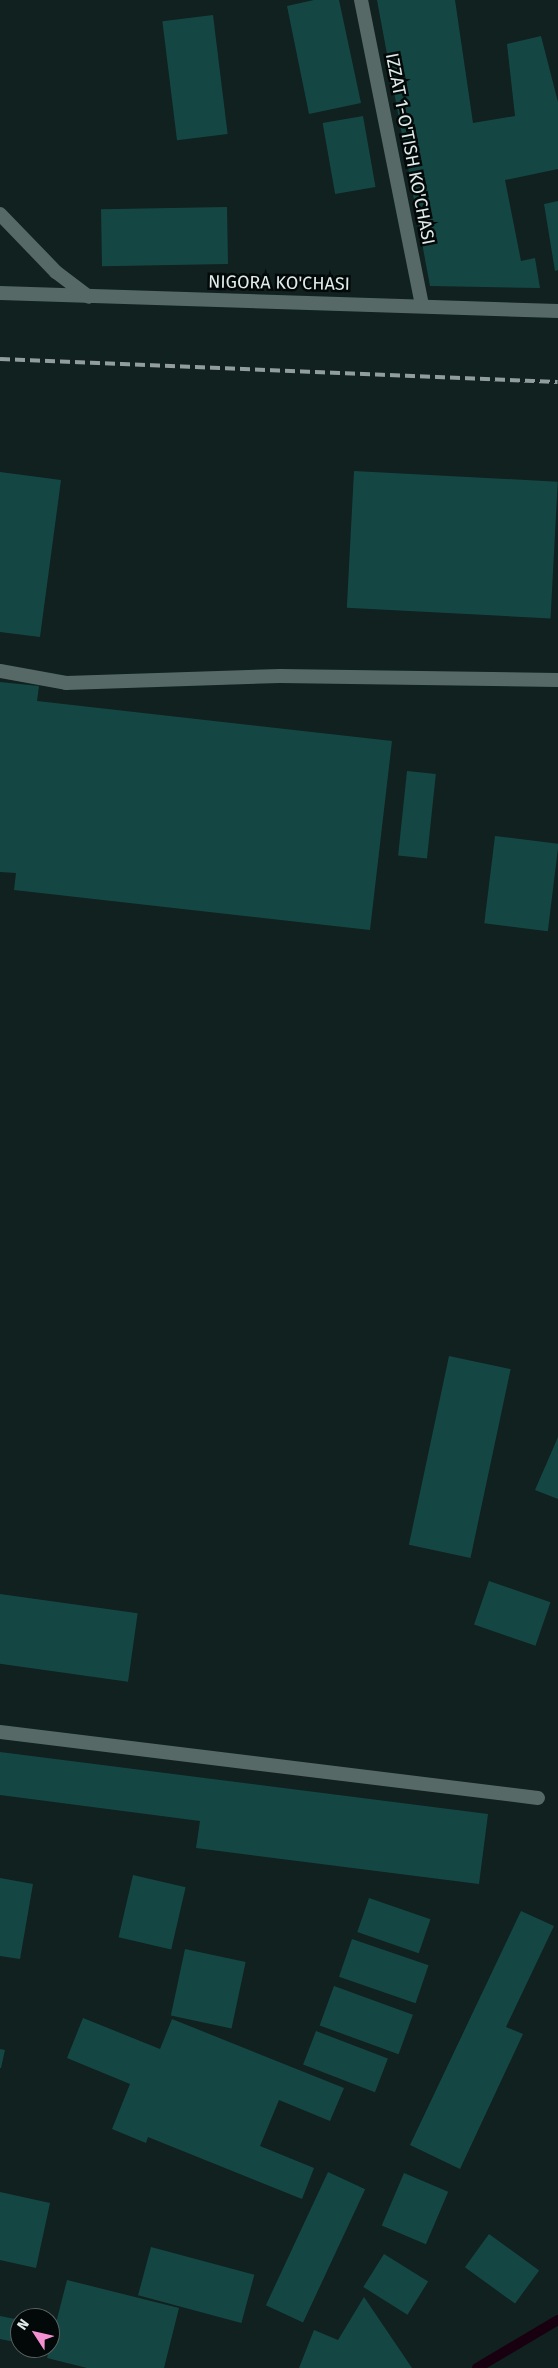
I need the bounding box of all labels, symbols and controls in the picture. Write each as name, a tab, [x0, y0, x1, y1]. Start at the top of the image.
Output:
street label: IZZAT 1-O'TISH KO'CHASI	[381, 51, 439, 247]
street label: NIGORA KO'CHASI	[208, 271, 350, 295]
north arrow	[10, 2308, 60, 2358]
text: N	[13, 2316, 33, 2333]

